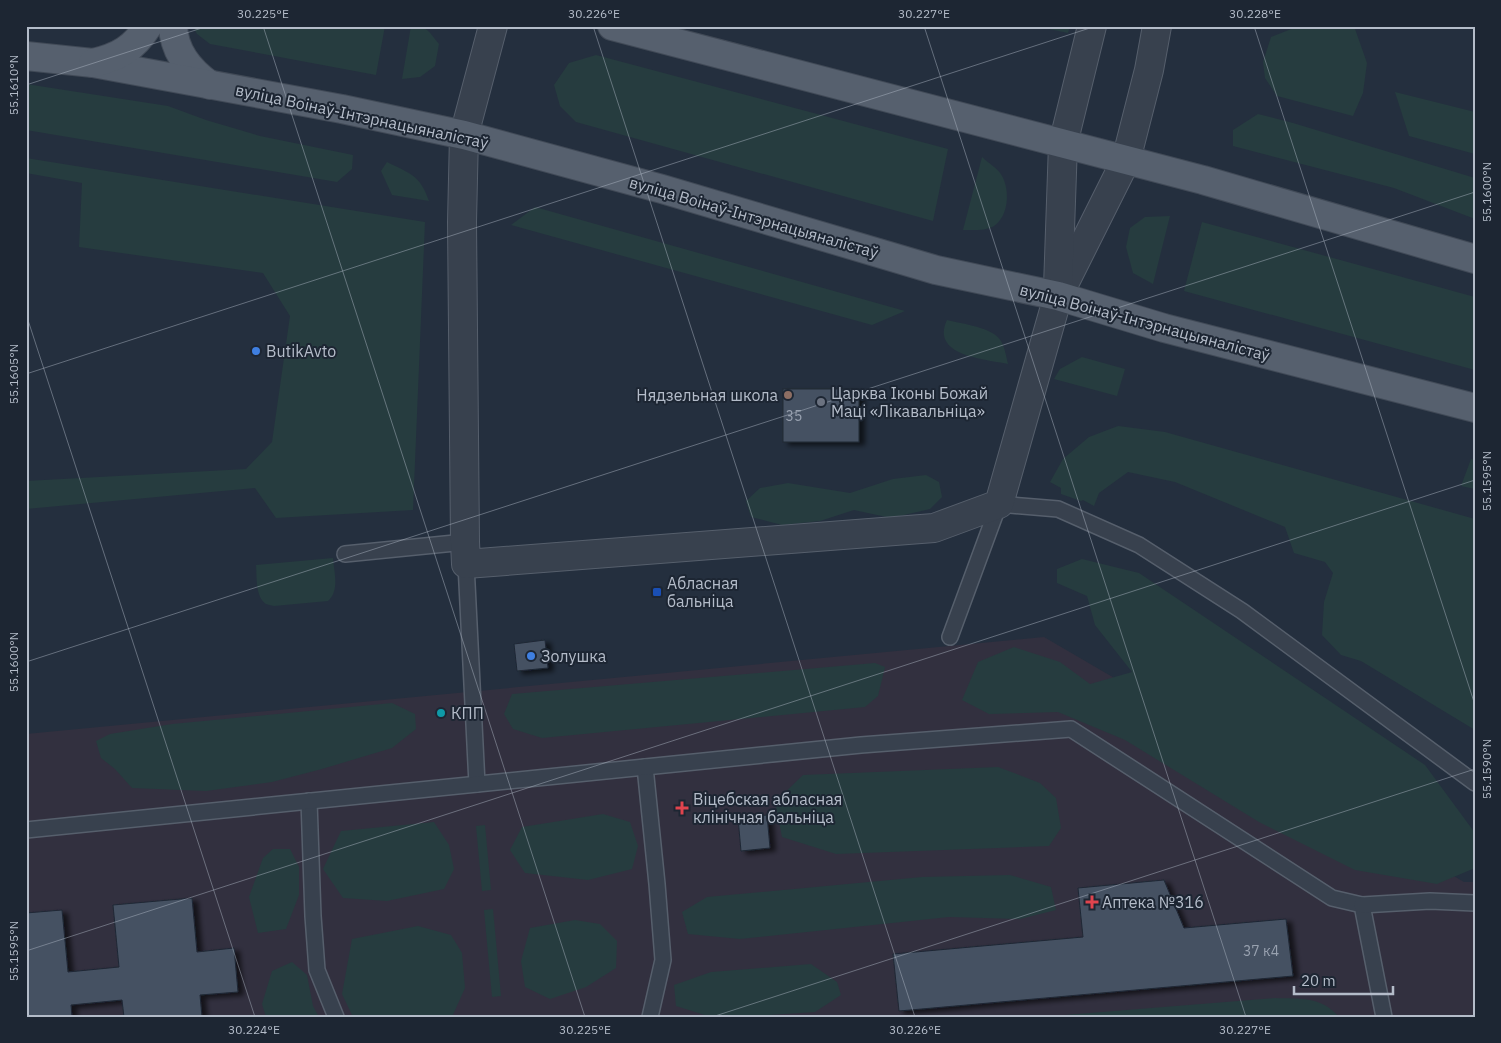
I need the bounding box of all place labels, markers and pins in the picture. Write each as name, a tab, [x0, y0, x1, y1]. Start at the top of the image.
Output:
place label: ButikAvto	[266, 341, 336, 361]
marker: ButikAvto	[250, 345, 262, 357]
place label: Царква Іконы Божай Маці «Лікавальніца»	[831, 383, 988, 421]
place label: Нядзельная школа	[636, 385, 778, 405]
marker: Нядзельная школа	[782, 389, 794, 401]
marker: Царква Іконы Божай Маці «Лікавальніца»	[815, 396, 827, 408]
place label: Абласная бальніца	[667, 573, 738, 611]
marker: Абласная бальніца	[651, 586, 663, 598]
place label: Золушка	[541, 646, 607, 666]
marker: Золушка	[525, 650, 537, 662]
place label: КПП	[451, 703, 484, 723]
marker: КПП	[435, 707, 447, 719]
place label: Віцебская абласная клінічная бальніца	[693, 789, 842, 827]
marker: Віцебская абласная клінічная бальніца	[675, 801, 689, 815]
place label: Аптека №316	[1102, 892, 1204, 912]
marker: Аптека №316	[1086, 896, 1098, 908]

